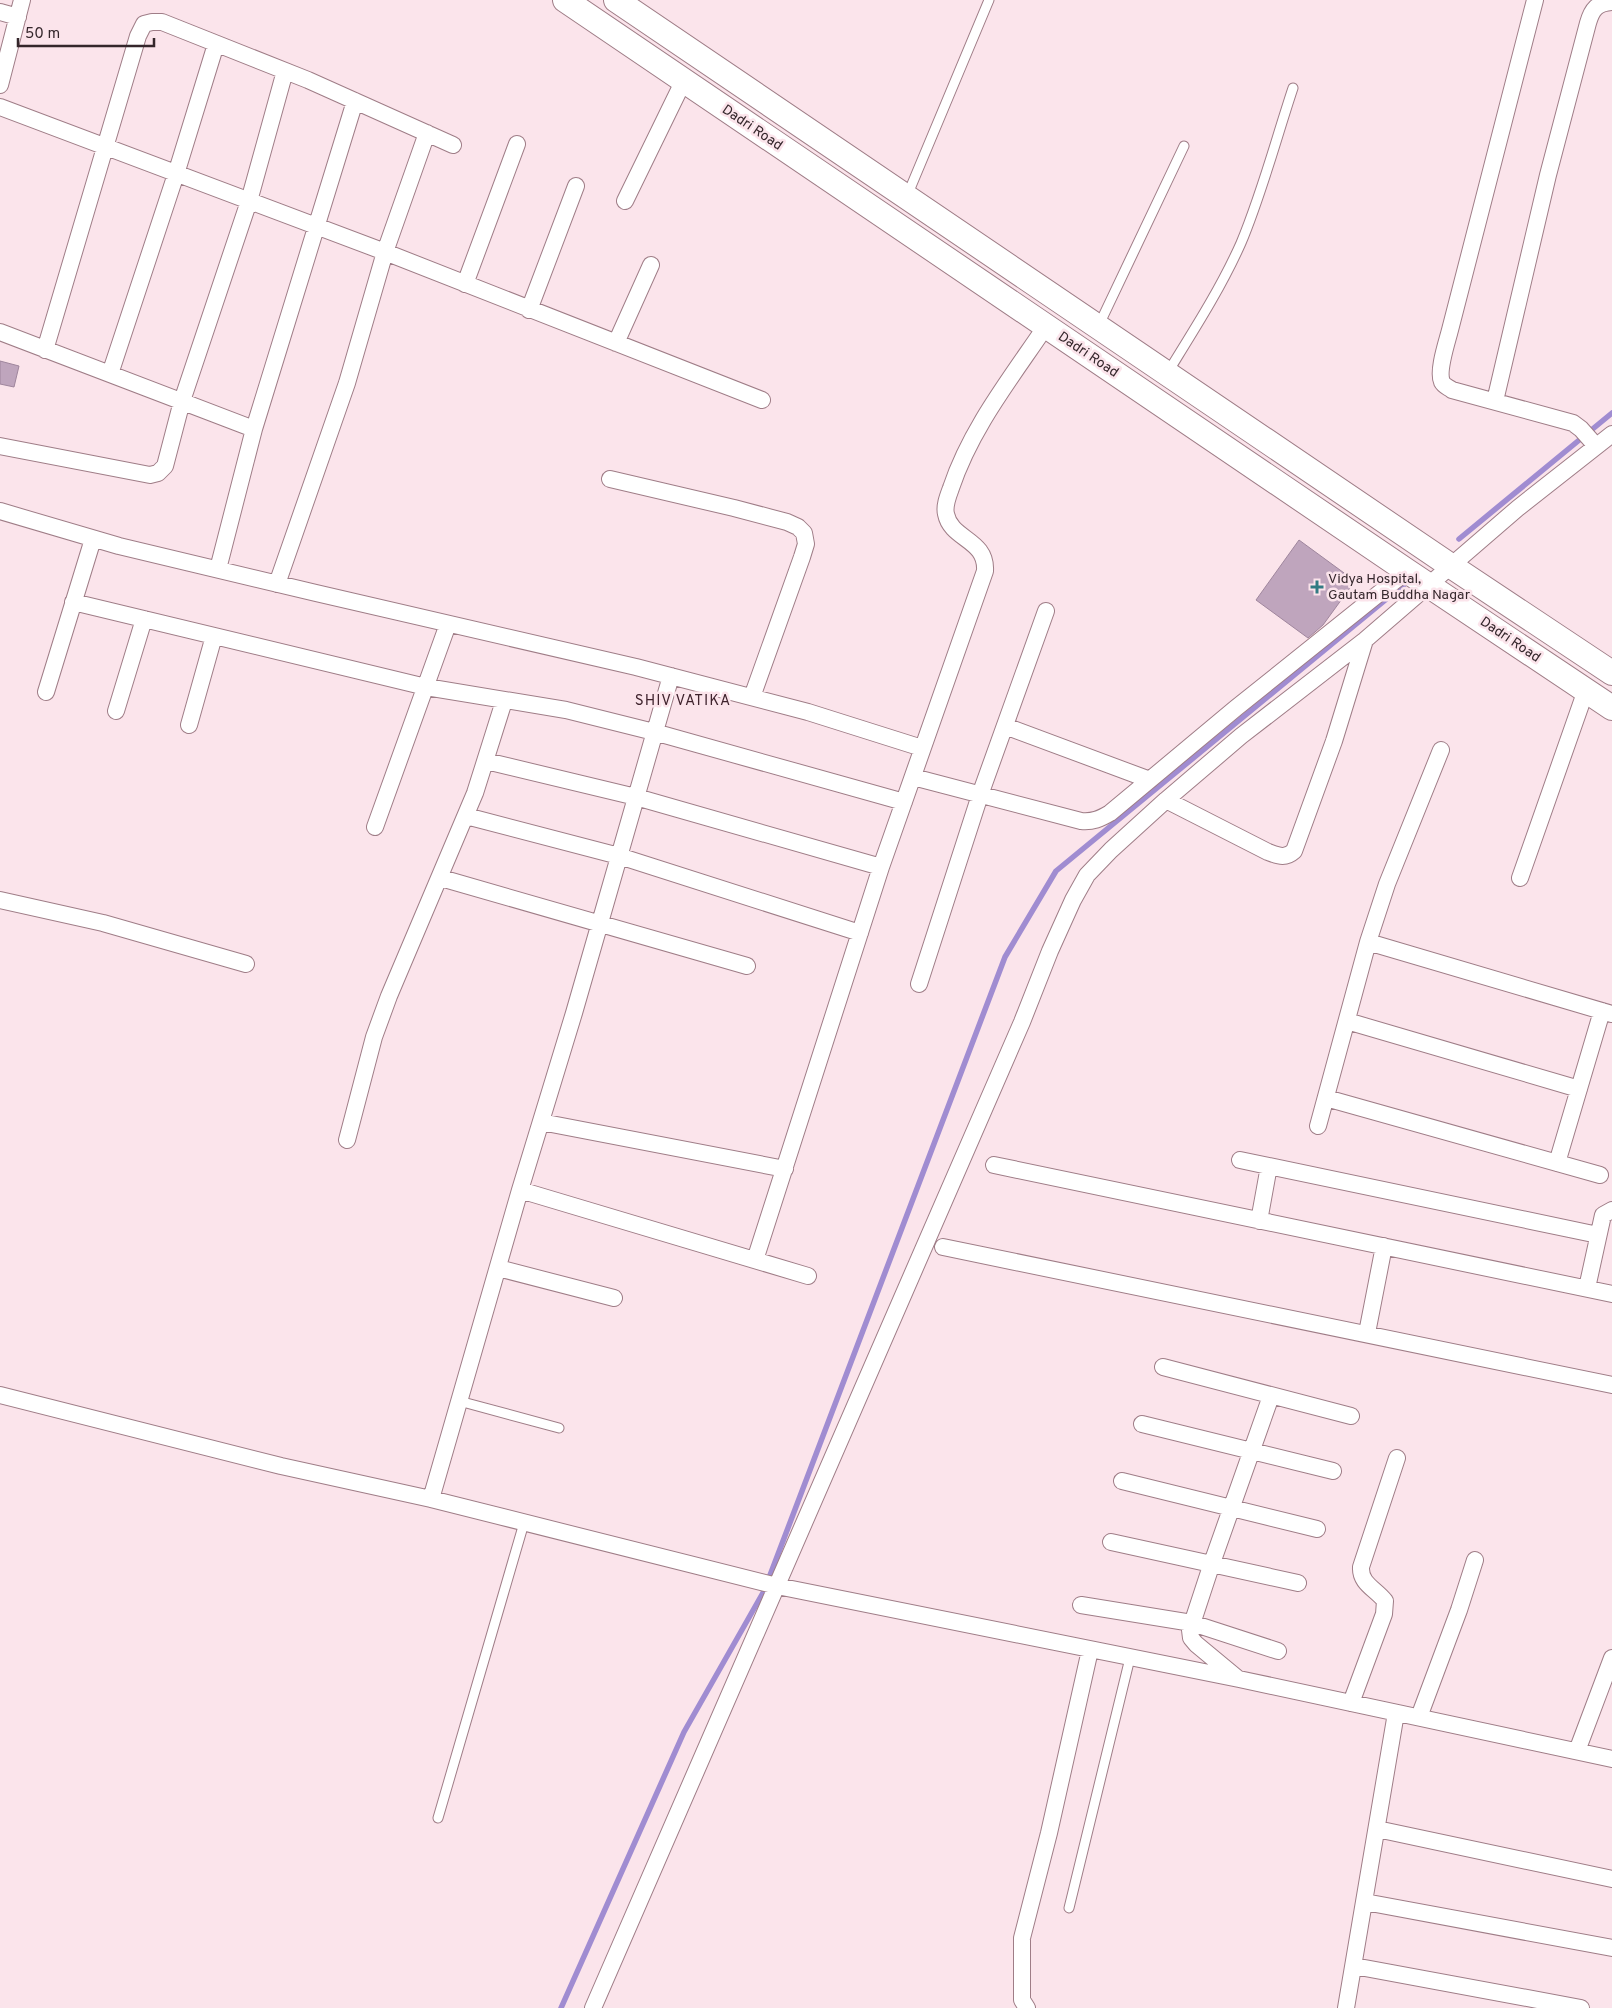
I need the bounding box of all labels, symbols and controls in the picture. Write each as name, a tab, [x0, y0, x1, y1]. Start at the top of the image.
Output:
scale bar	[18, 15, 154, 47]
text: 50 m	[25, 25, 60, 44]
street label: Dadri Road	[718, 102, 786, 154]
street label: Dadri Road	[1054, 329, 1122, 381]
place label: Vidya Hospital, Gautam Buddha Nagar	[1328, 571, 1471, 604]
marker: Vidya Hospital, Gautam Buddha Nagar	[1310, 580, 1324, 594]
street label: Dadri Road	[1476, 614, 1544, 666]
district label: SHIV VATIKA	[635, 692, 731, 711]

